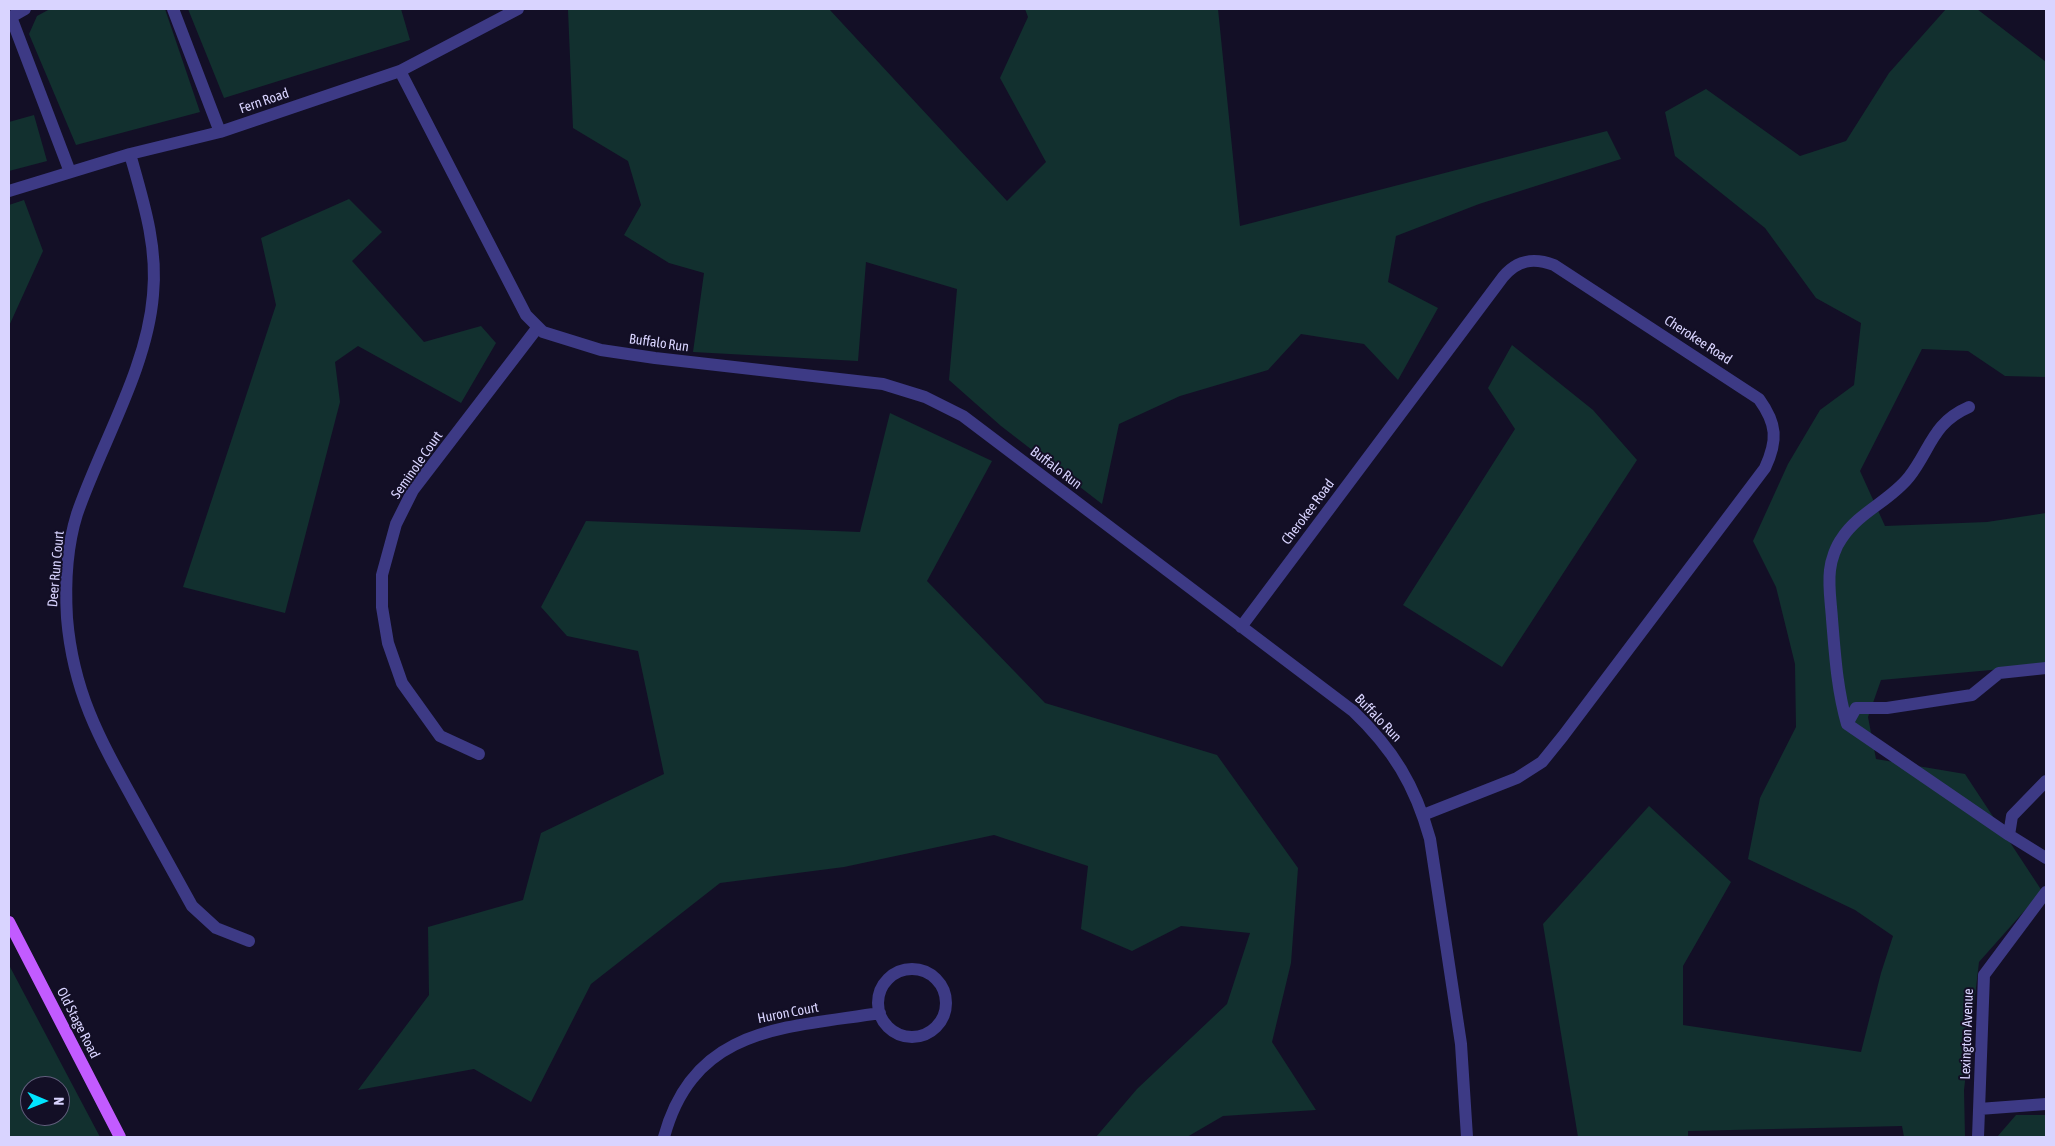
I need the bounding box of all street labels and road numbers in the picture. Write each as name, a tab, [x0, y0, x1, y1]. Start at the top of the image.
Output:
street label: Fern Road	[237, 85, 291, 117]
street label: Cherokee Road	[1661, 312, 1735, 368]
street label: Buffalo Run	[628, 330, 690, 356]
street label: Seminole Court	[388, 428, 446, 502]
street label: Buffalo Run	[1027, 443, 1085, 493]
street label: Cherokee Road	[1278, 476, 1338, 548]
street label: Deer Run Court	[44, 530, 68, 608]
street label: Buffalo Run	[1351, 691, 1405, 745]
street label: Old Stage Road	[53, 985, 103, 1061]
street label: Lexington Avenue	[1957, 988, 1977, 1080]
street label: Huron Court	[756, 999, 820, 1027]

